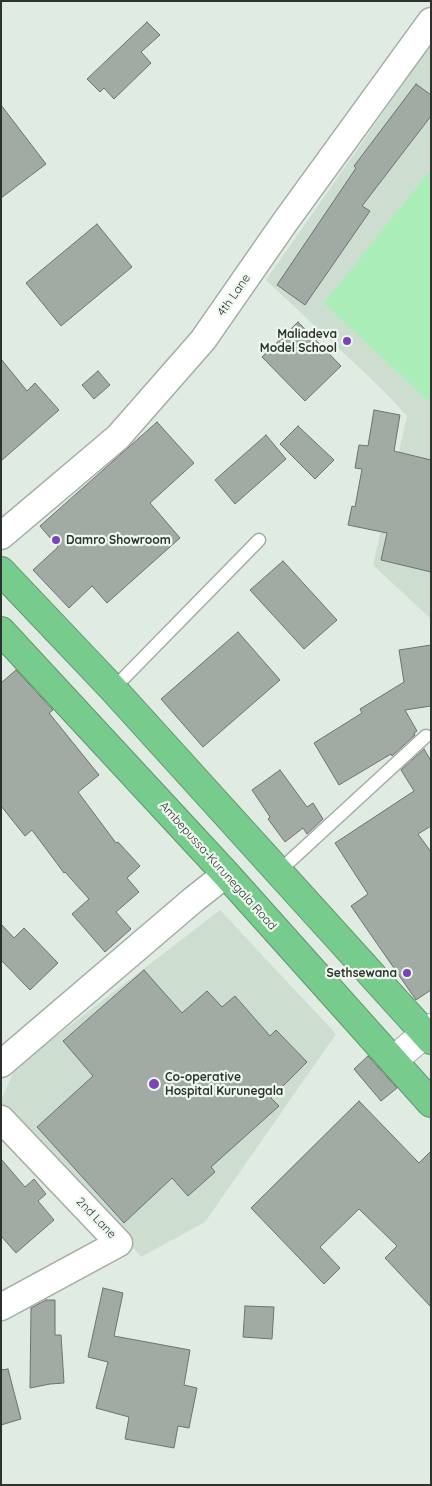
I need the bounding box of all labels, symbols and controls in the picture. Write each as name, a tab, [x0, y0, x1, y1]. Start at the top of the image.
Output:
street label: 4th Lane	[214, 271, 254, 319]
place label: Maliadeva Model School	[260, 327, 337, 355]
marker: Maliadeva Model School	[341, 335, 353, 347]
place label: Damro Showroom	[66, 533, 171, 547]
marker: Damro Showroom	[50, 534, 62, 546]
street label: Ambepussa-Kurunegala Road	[156, 799, 280, 933]
place label: Sethsewana	[326, 966, 397, 980]
marker: Sethsewana	[401, 967, 413, 979]
place label: Co-operative Hospital Kurunegala	[165, 1070, 283, 1098]
marker: Co-operative Hospital Kurunegala	[147, 1077, 161, 1091]
street label: 2nd Lane	[73, 1194, 119, 1242]

